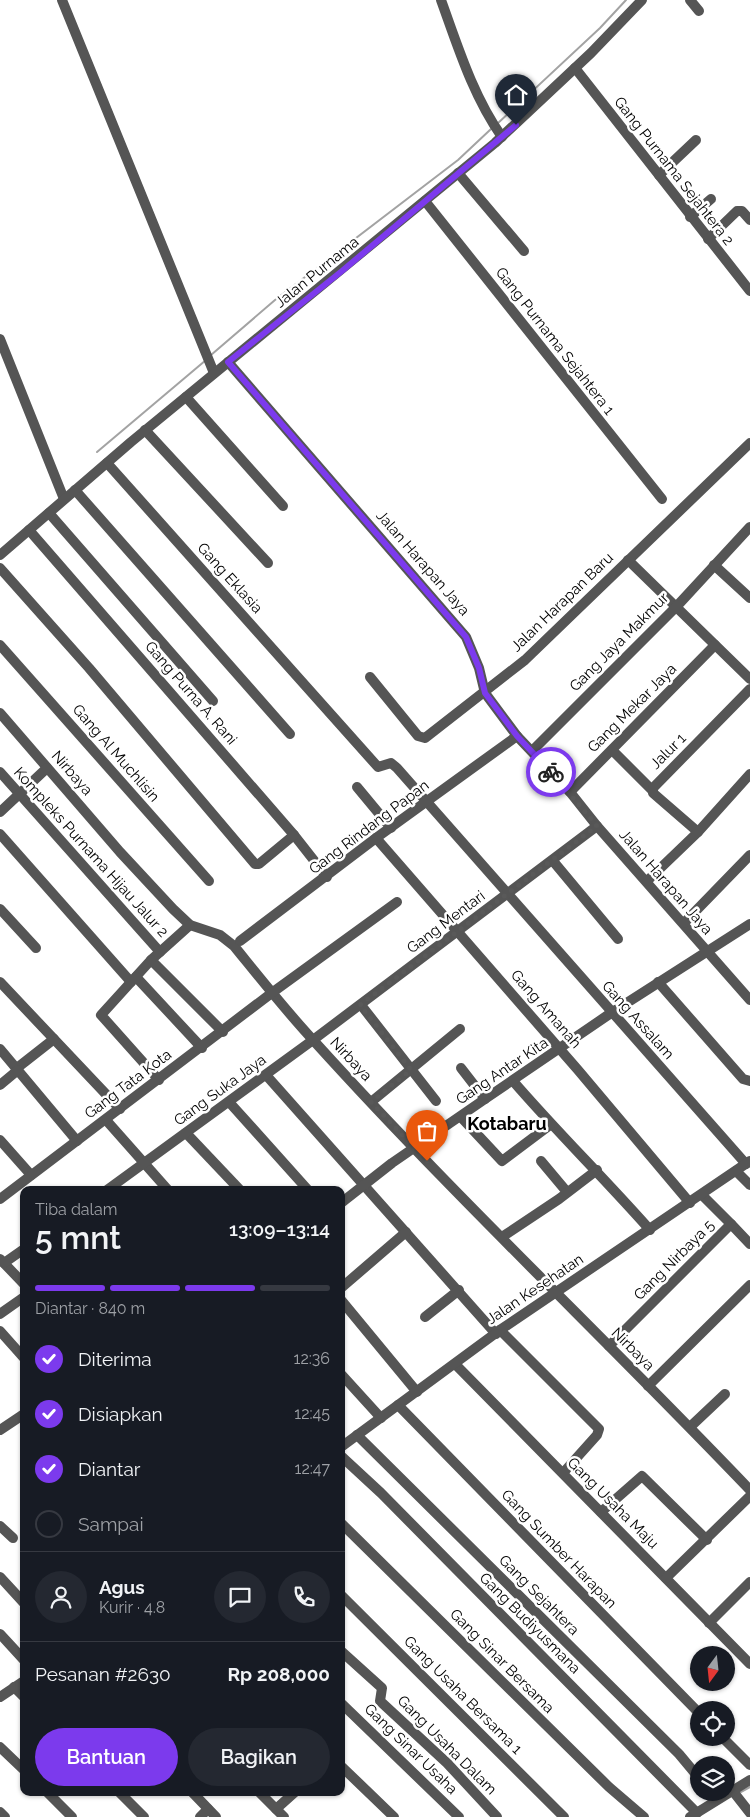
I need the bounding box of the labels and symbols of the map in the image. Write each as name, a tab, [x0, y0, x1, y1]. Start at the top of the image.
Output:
pin	[495, 74, 537, 125]
street label: Gang Purnama Sejahtera 2	[610, 93, 738, 249]
street label: Jalan Purnama	[272, 233, 362, 311]
street label: Gang Purnama Sejahtera 1	[492, 264, 619, 419]
street label: Jalan Harapan Jaya	[372, 507, 474, 619]
street label: Gang Eklasia	[194, 539, 266, 617]
street label: Jalan Harapan Baru	[507, 549, 617, 655]
street label: Gang Jaya Makmur	[566, 588, 673, 695]
street label: Gang Purna A. Rani	[141, 638, 241, 748]
street label: Gang Mekar Jaya	[584, 660, 680, 756]
street label: Gang Al Muchlisin	[69, 700, 163, 806]
street label: Jalur 1	[646, 729, 690, 773]
street label: Nirbaya	[48, 747, 96, 799]
courier	[526, 747, 576, 797]
street label: Kompleks Purnama Hijau Jalur 2	[10, 763, 172, 941]
street label: Gang Rindang Papan	[306, 776, 432, 878]
street label: Jalan Harapan Jaya	[615, 826, 717, 938]
street label: Gang Mentari	[403, 887, 489, 957]
street label: Gang Amanah	[507, 966, 585, 1052]
street label: Gang Assalam	[598, 977, 678, 1063]
street label: Nirbaya	[326, 1033, 376, 1085]
street label: Gang Antar Kita	[453, 1034, 551, 1108]
street label: Gang Tata Kota	[81, 1045, 175, 1123]
street label: Gang Suka Jaya	[170, 1051, 270, 1129]
pin	[406, 1110, 448, 1161]
district label: Kotabaru	[467, 1113, 547, 1134]
street label: Gang Nirbaya 5	[630, 1216, 718, 1304]
street label: Jalan Kesehatan	[483, 1250, 587, 1328]
street label: Nirbaya	[608, 1324, 658, 1374]
street label: Gang Usaha Maju	[564, 1454, 662, 1552]
street label: Gang Sumber Harapan	[498, 1486, 620, 1612]
street label: Gang Sejahtera	[495, 1551, 583, 1639]
street label: Gang Budiyusmana	[476, 1569, 584, 1677]
street label: Gang Sinar Bersama	[446, 1605, 558, 1717]
street label: Gang Usaha Bersama 1	[400, 1632, 526, 1758]
north arrow	[690, 1646, 735, 1691]
street label: Gang Usaha Dalam	[394, 1692, 500, 1798]
street label: Gang Sinar Usaha	[361, 1700, 461, 1798]

